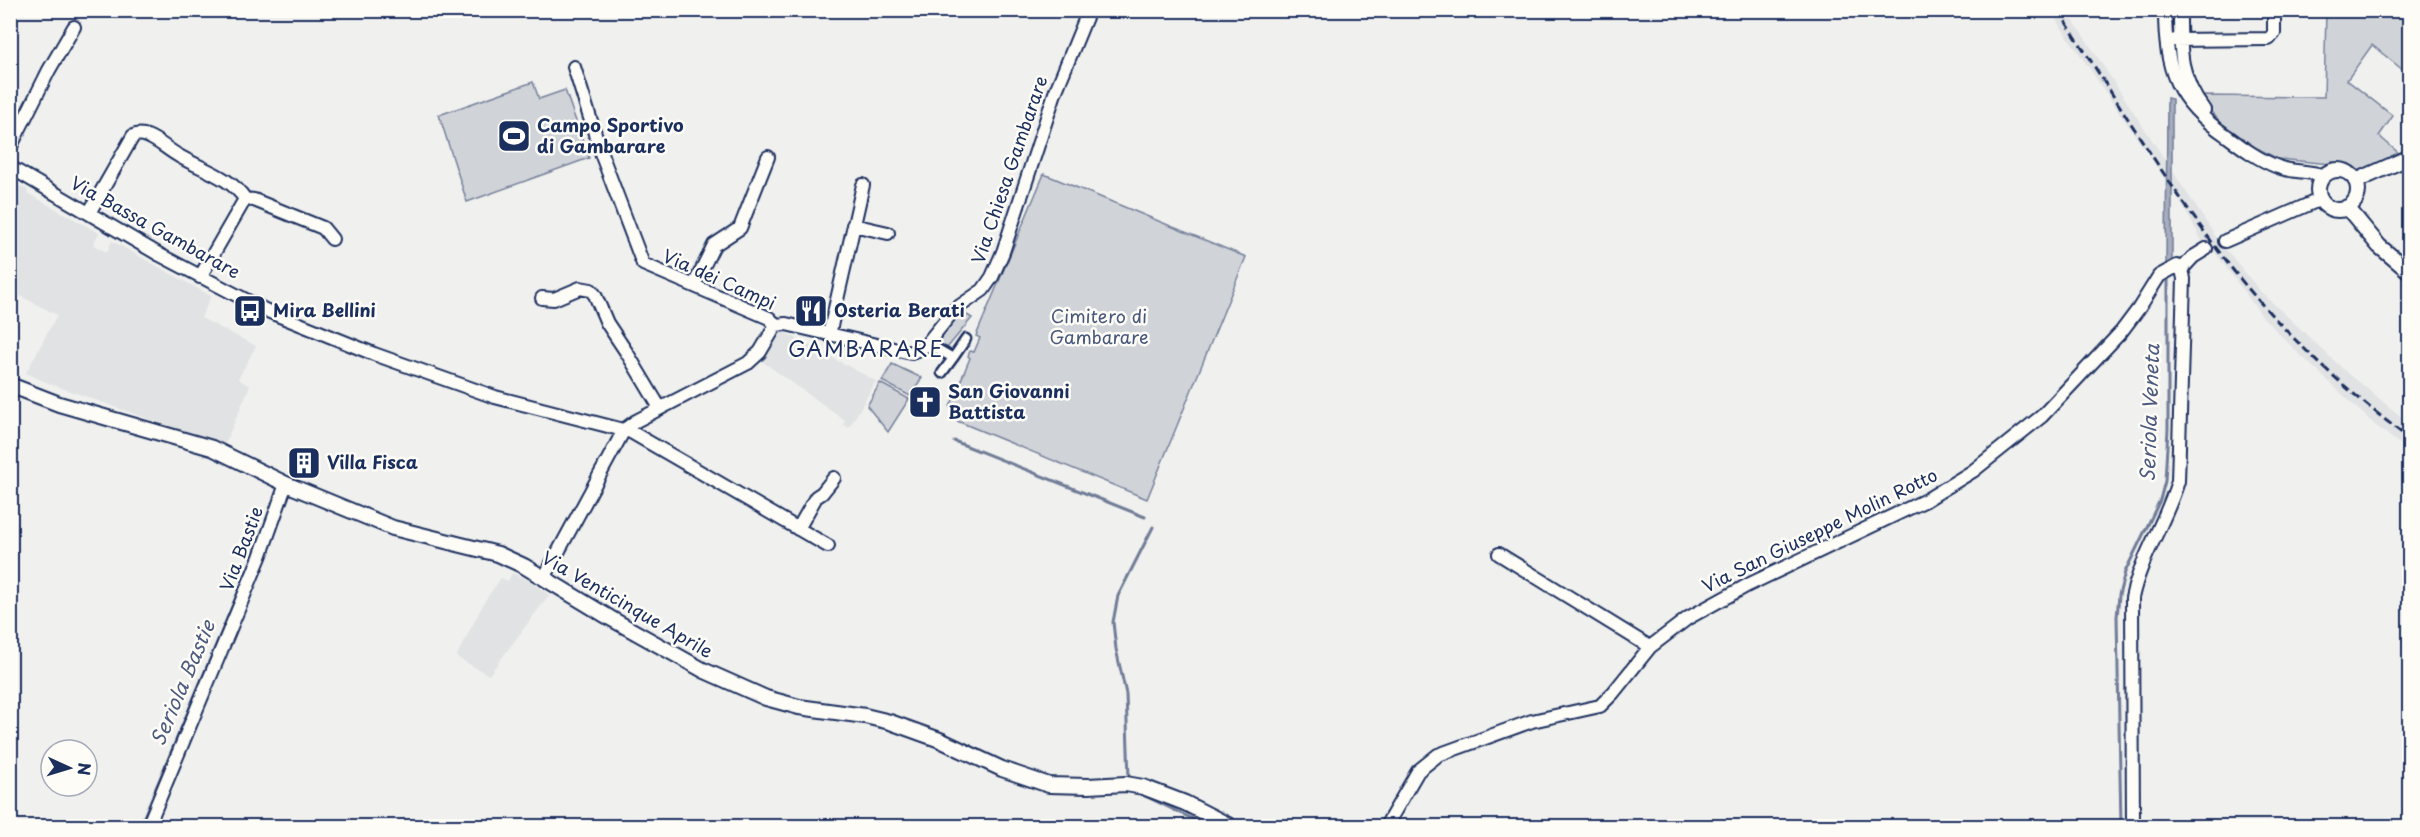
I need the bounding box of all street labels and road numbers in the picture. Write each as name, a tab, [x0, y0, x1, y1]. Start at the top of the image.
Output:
street label: Via Chiesa Gambarare	[964, 72, 1053, 267]
street label: Via Bassa Gambarare	[66, 169, 246, 285]
street label: Via dei Campi	[659, 242, 781, 316]
street label: Via San Giuseppe Molin Rotto	[1697, 461, 1942, 599]
street label: Via Bastie	[212, 502, 269, 595]
street label: Via Venticinque Aprile	[537, 544, 719, 664]

